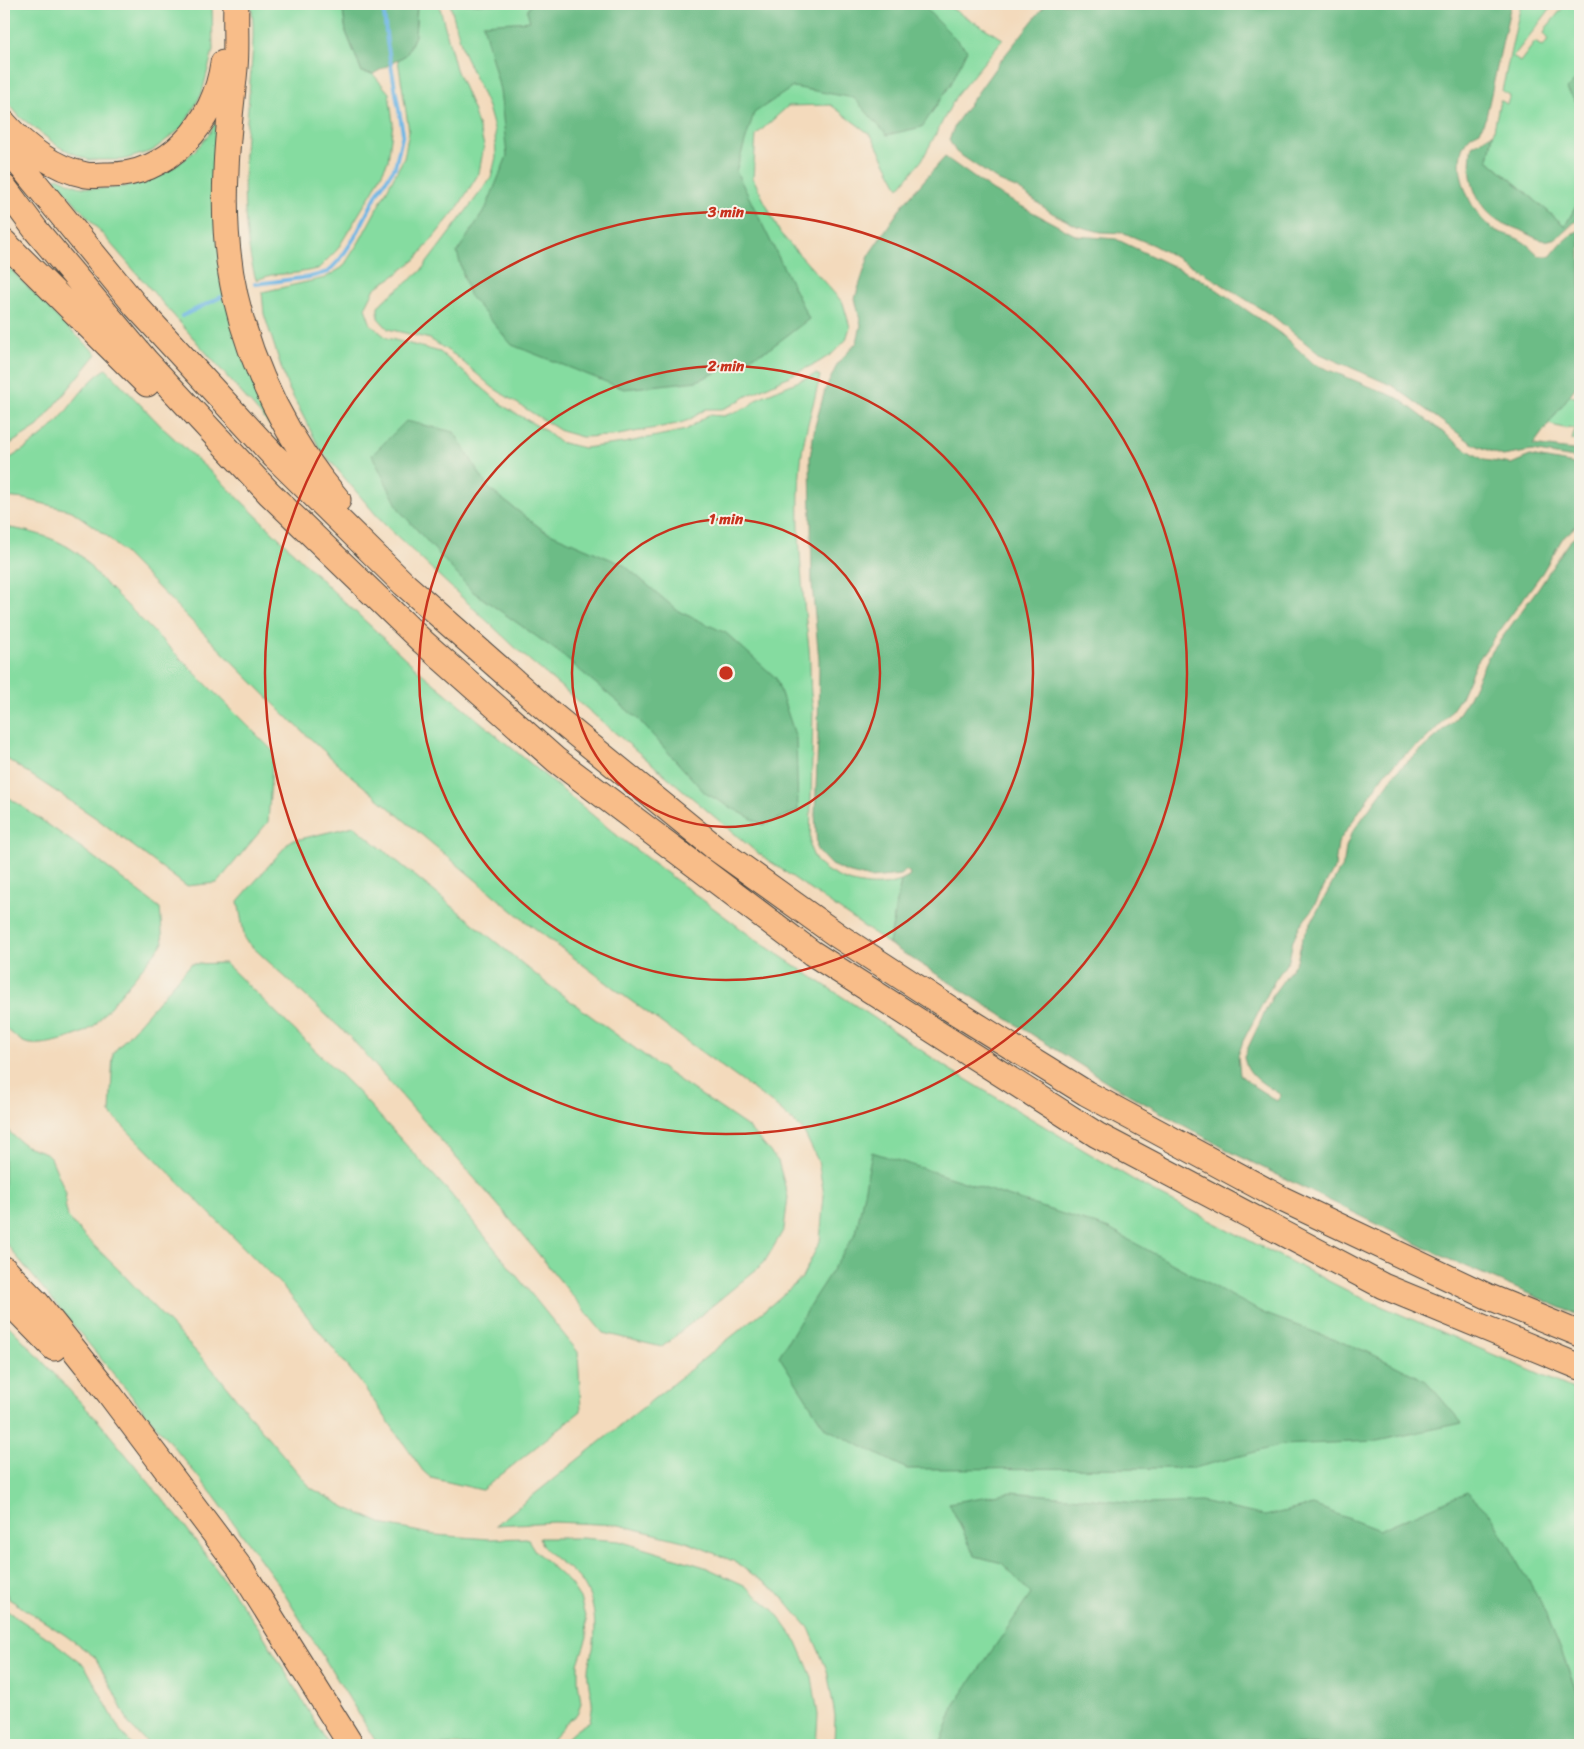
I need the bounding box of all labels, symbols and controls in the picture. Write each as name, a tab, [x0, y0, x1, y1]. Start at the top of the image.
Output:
text: 3 min	[707, 199, 745, 225]
text: 2 min	[707, 353, 745, 379]
text: 1 min	[709, 506, 744, 532]
centre of rings	[717, 664, 735, 682]

